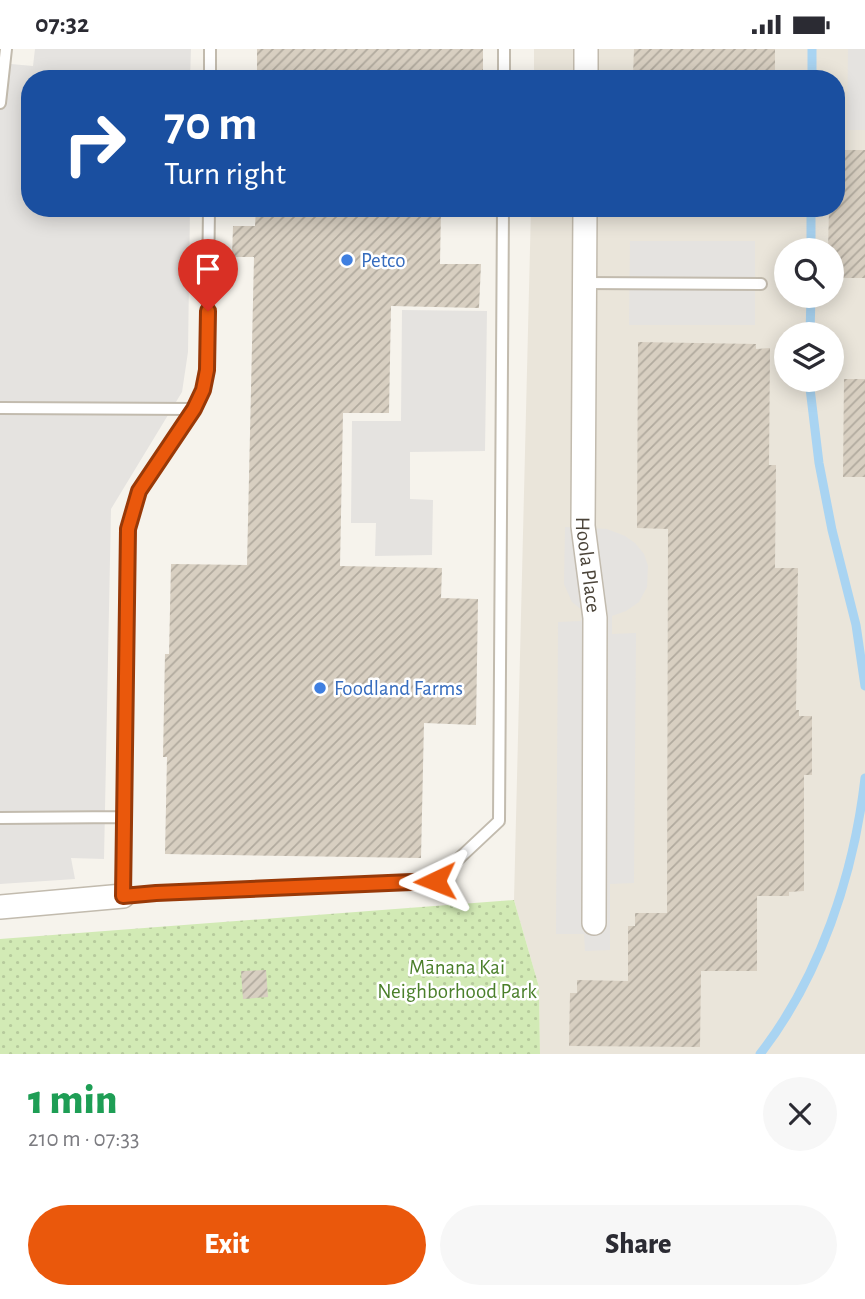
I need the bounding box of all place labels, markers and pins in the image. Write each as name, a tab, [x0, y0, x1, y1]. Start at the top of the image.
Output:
pin	[178, 239, 238, 311]
place label: Petco	[361, 250, 406, 271]
marker: Petco	[339, 252, 355, 268]
place label: Foodland Farms	[334, 678, 463, 699]
marker: Foodland Farms	[312, 680, 328, 696]

